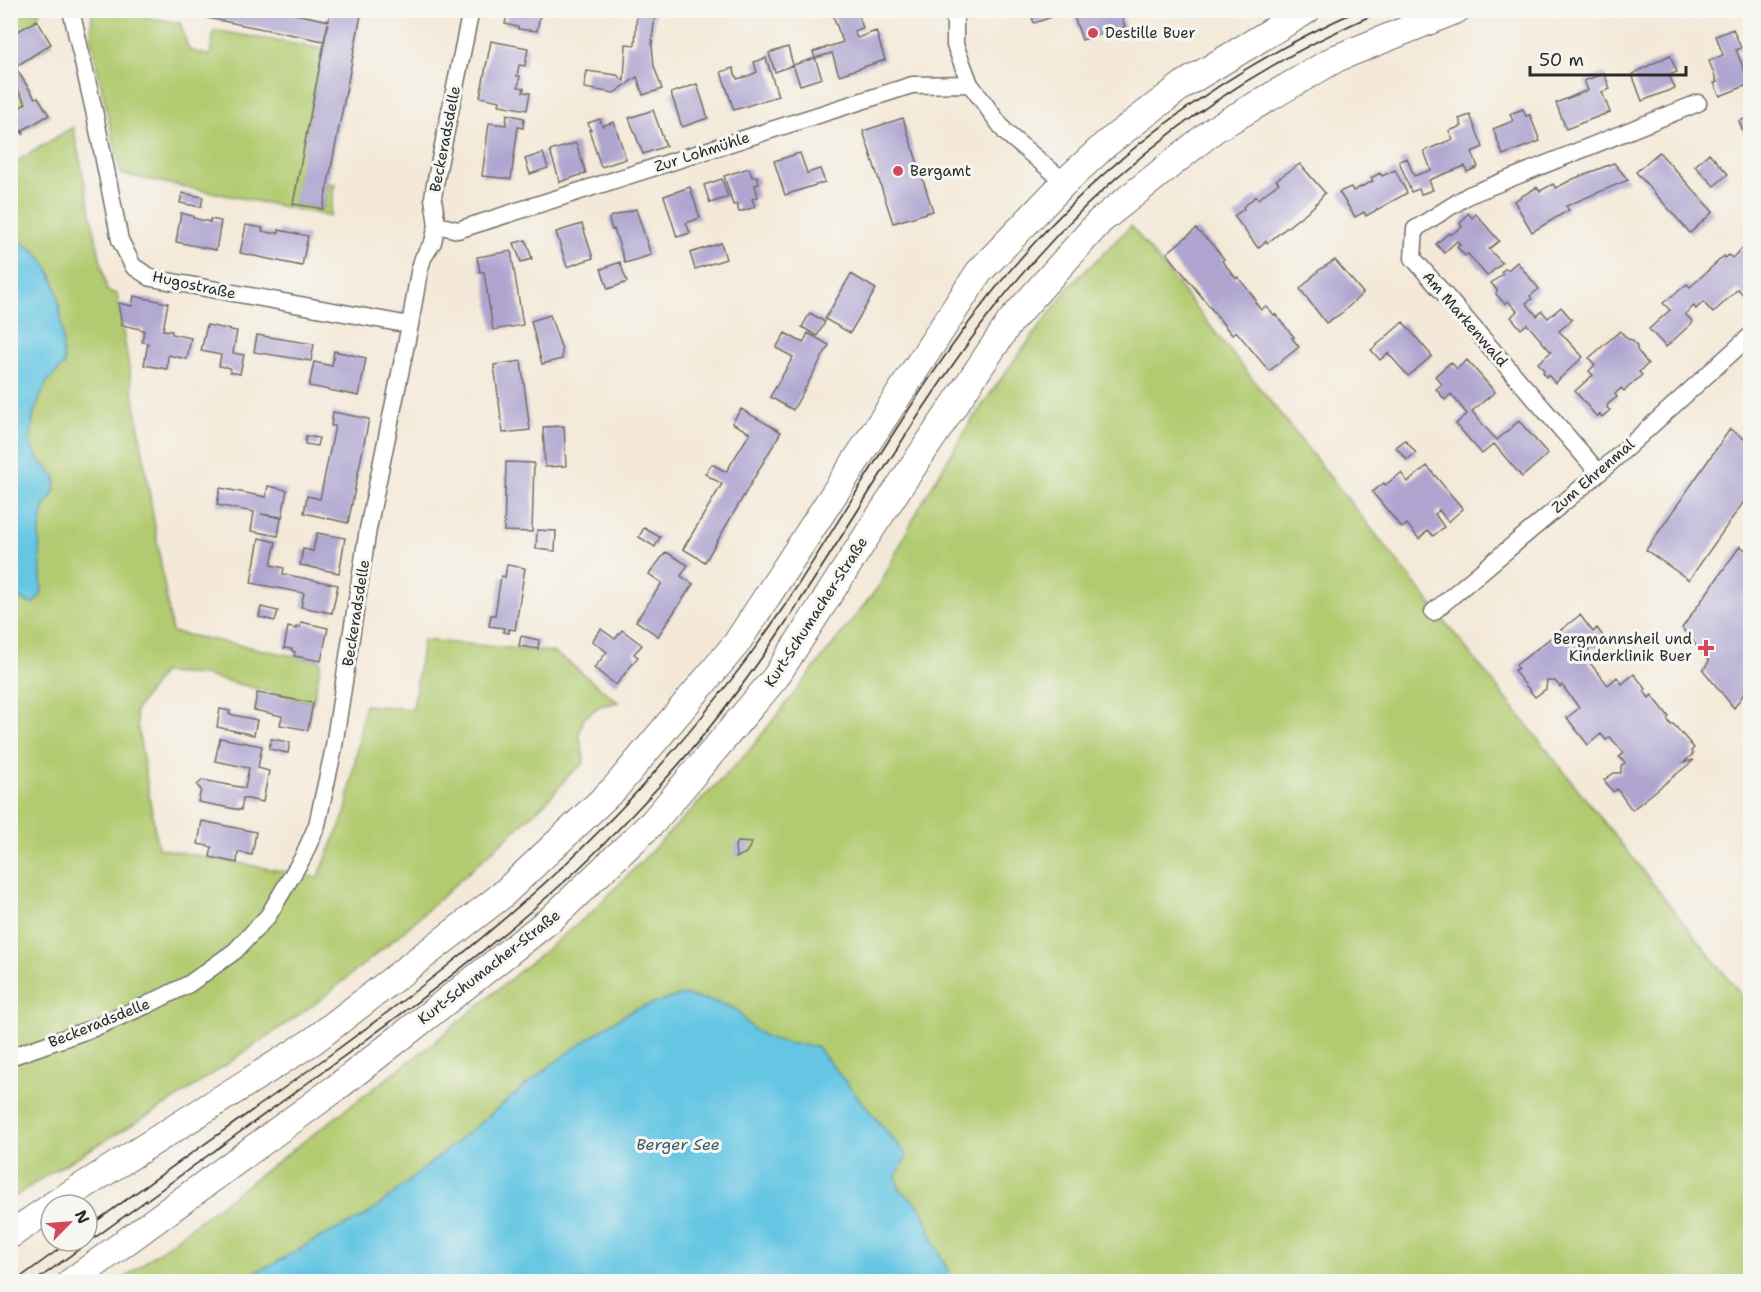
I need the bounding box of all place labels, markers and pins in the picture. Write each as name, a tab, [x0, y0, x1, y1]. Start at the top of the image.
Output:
place label: Destille Buer	[1105, 23, 1196, 43]
marker: Destille Buer	[1086, 26, 1100, 40]
place label: Bergamt	[910, 161, 971, 181]
marker: Bergamt	[891, 164, 905, 178]
place label: Bergmannsheil und Kinderklinik Buer	[1553, 629, 1692, 666]
marker: Bergmannsheil und Kinderklinik Buer	[1697, 639, 1715, 657]

